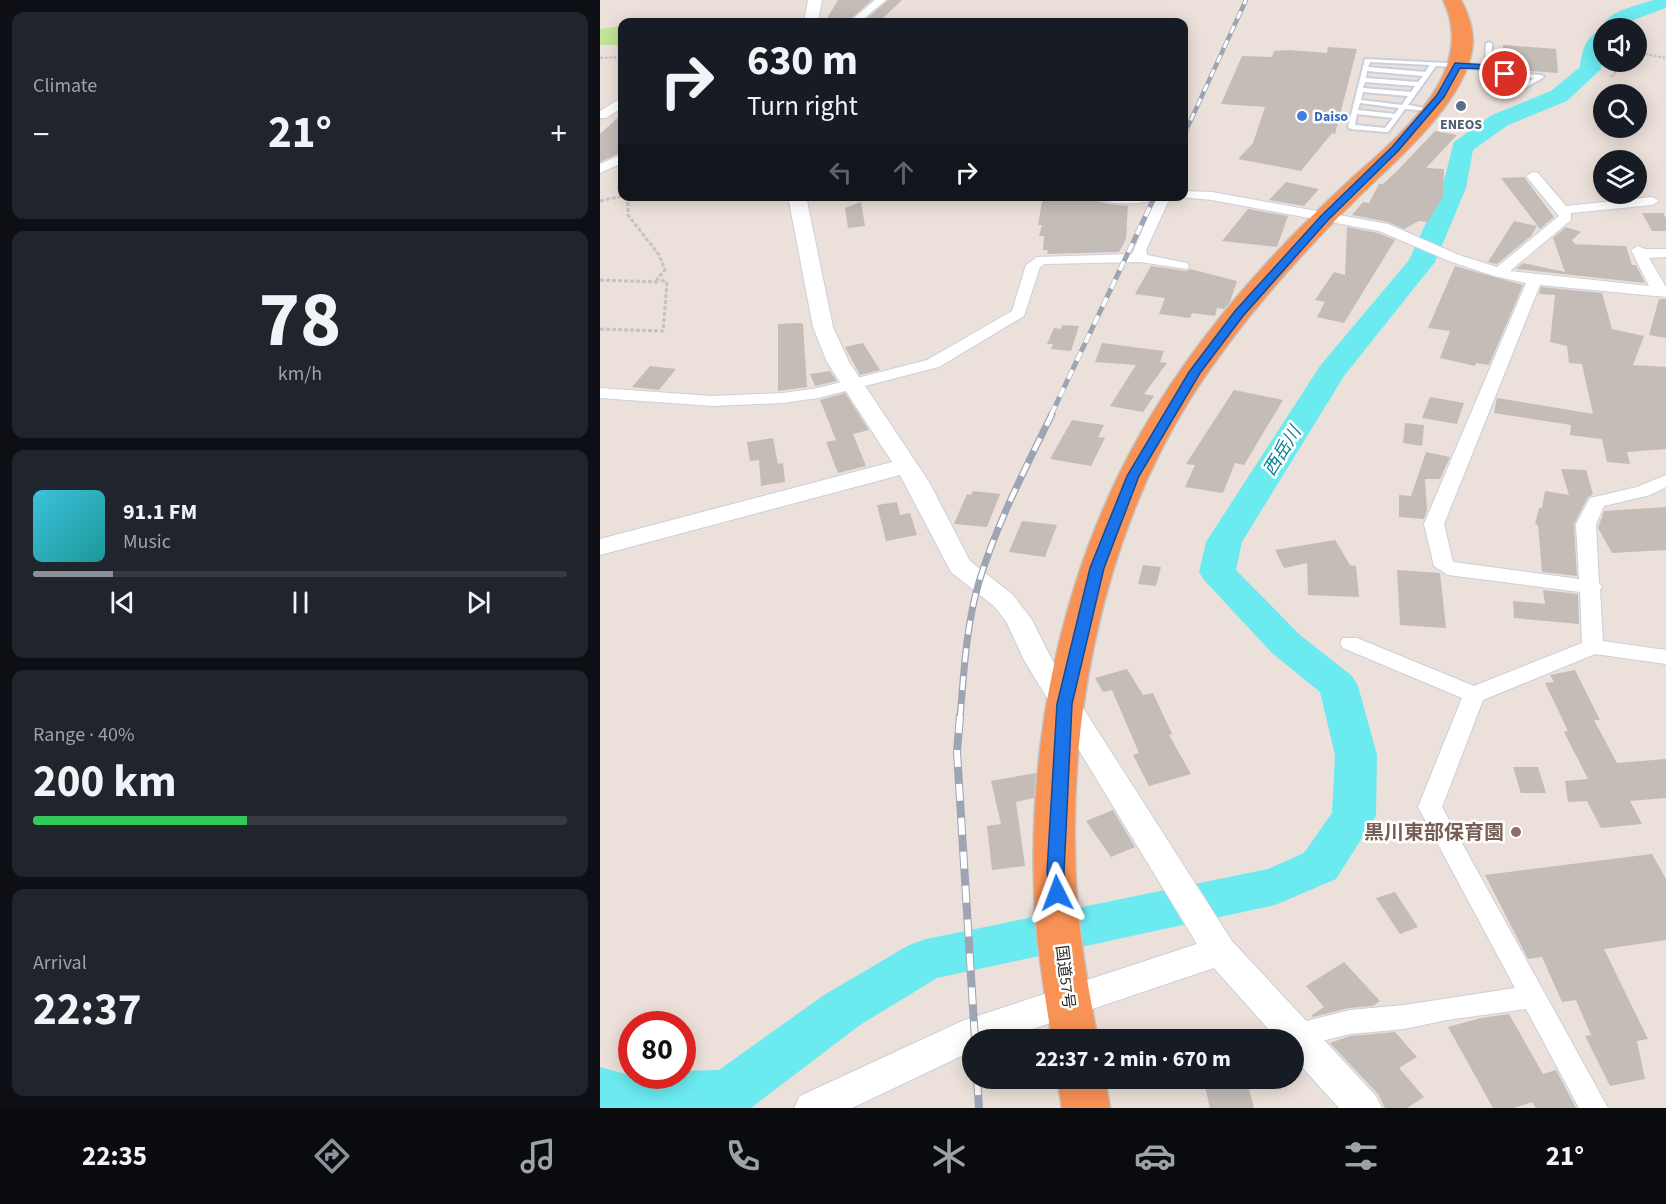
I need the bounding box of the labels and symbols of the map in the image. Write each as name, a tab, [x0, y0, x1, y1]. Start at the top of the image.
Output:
pin	[1479, 48, 1530, 99]
marker: ENEOS	[1454, 99, 1468, 113]
place label: Daiso	[1314, 107, 1348, 127]
marker: Daiso	[1295, 109, 1309, 123]
place label: ENEOS	[1440, 115, 1482, 135]
water label: 西岳川	[1258, 420, 1308, 481]
place label: 黒川東部保育園	[1364, 819, 1504, 847]
marker: 黒川東部保育園	[1509, 825, 1523, 839]
position arrow	[1025, 861, 1089, 925]
street label: 国道57号	[1050, 944, 1080, 1010]
speed limit sign: 80	[618, 1011, 696, 1089]

